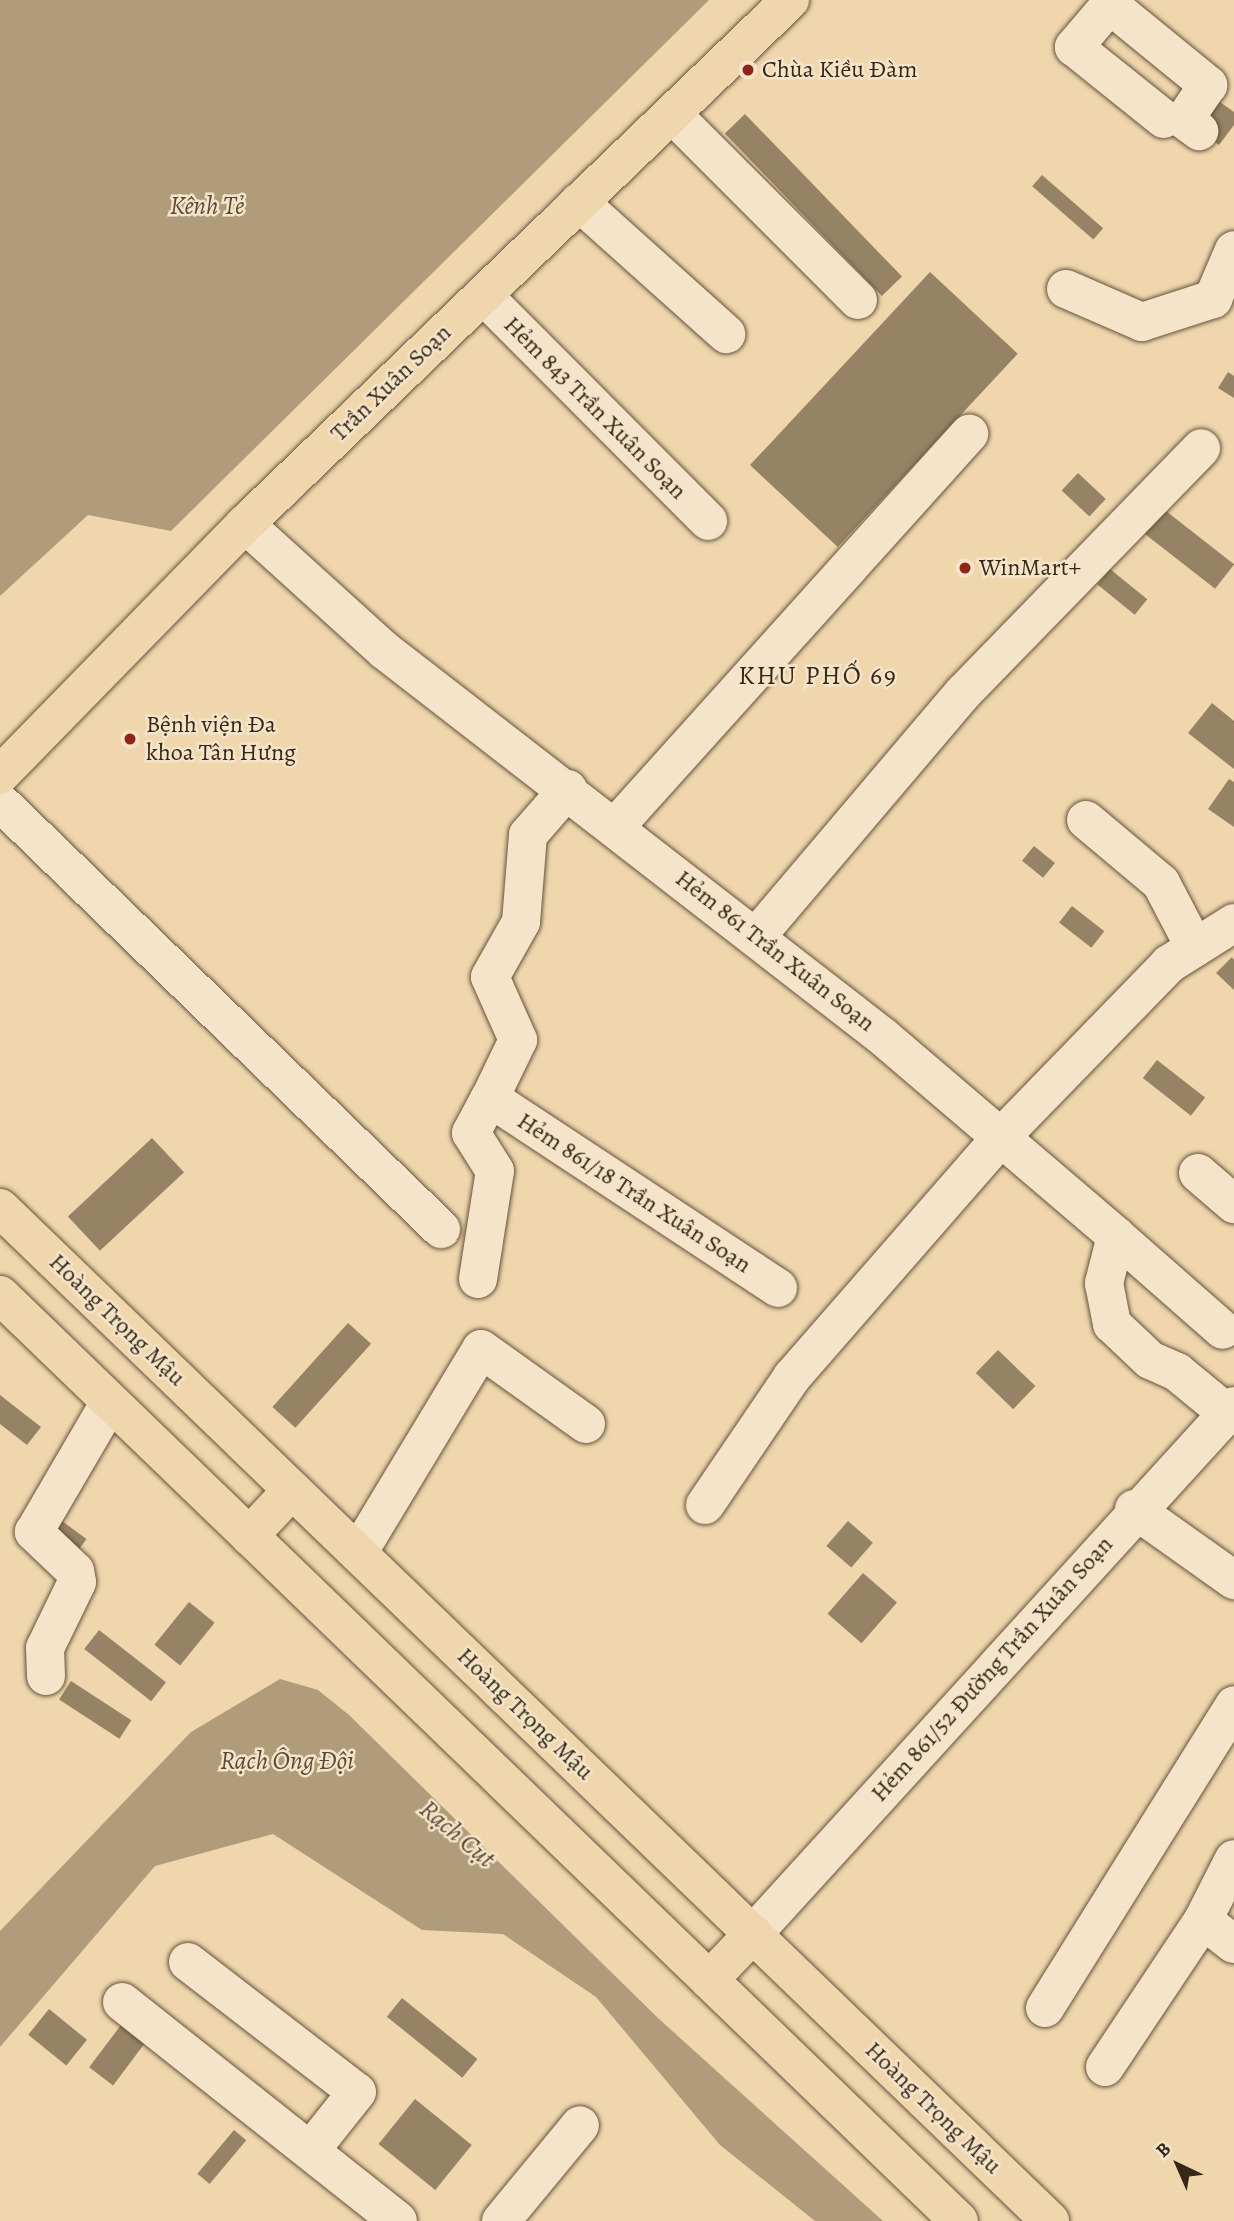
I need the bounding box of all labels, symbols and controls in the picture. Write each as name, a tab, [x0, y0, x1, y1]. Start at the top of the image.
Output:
place label: Chùa Kiều Đàm	[762, 56, 917, 84]
marker: Chùa Kiều Đàm	[740, 62, 756, 78]
water label: Kênh Tẻ	[170, 190, 244, 222]
street label: Hẻm 843 Trần Xuân Soạn	[498, 311, 692, 505]
street label: Trần Xuân Soạn	[325, 318, 457, 448]
place label: WinMart+	[979, 554, 1081, 582]
marker: WinMart+	[957, 560, 973, 576]
district label: KHU PHỐ 69	[739, 660, 897, 692]
place label: Bệnh viện Đa khoa Tân Hưng	[146, 711, 296, 767]
marker: Bệnh viện Đa khoa Tân Hưng	[120, 729, 140, 749]
street label: Hẻm 861 Trần Xuân Soạn	[670, 864, 880, 1038]
street label: Hẻm 861/18 Trần Xuân Soạn	[512, 1107, 756, 1279]
street label: Hoàng Trọng Mậu	[43, 1248, 191, 1392]
street label: Hẻm 861/52 Đường Trần Xuân Soạn	[865, 1530, 1119, 1808]
street label: Hoàng Trọng Mậu	[451, 1642, 599, 1786]
water label: Rạch Ông Đội	[220, 1745, 354, 1777]
water label: Rạch Cụt	[413, 1794, 501, 1874]
street label: Hoàng Trọng Mậu	[859, 2036, 1007, 2180]
north arrow	[1143, 2130, 1213, 2200]
text: B	[1150, 2136, 1177, 2163]

